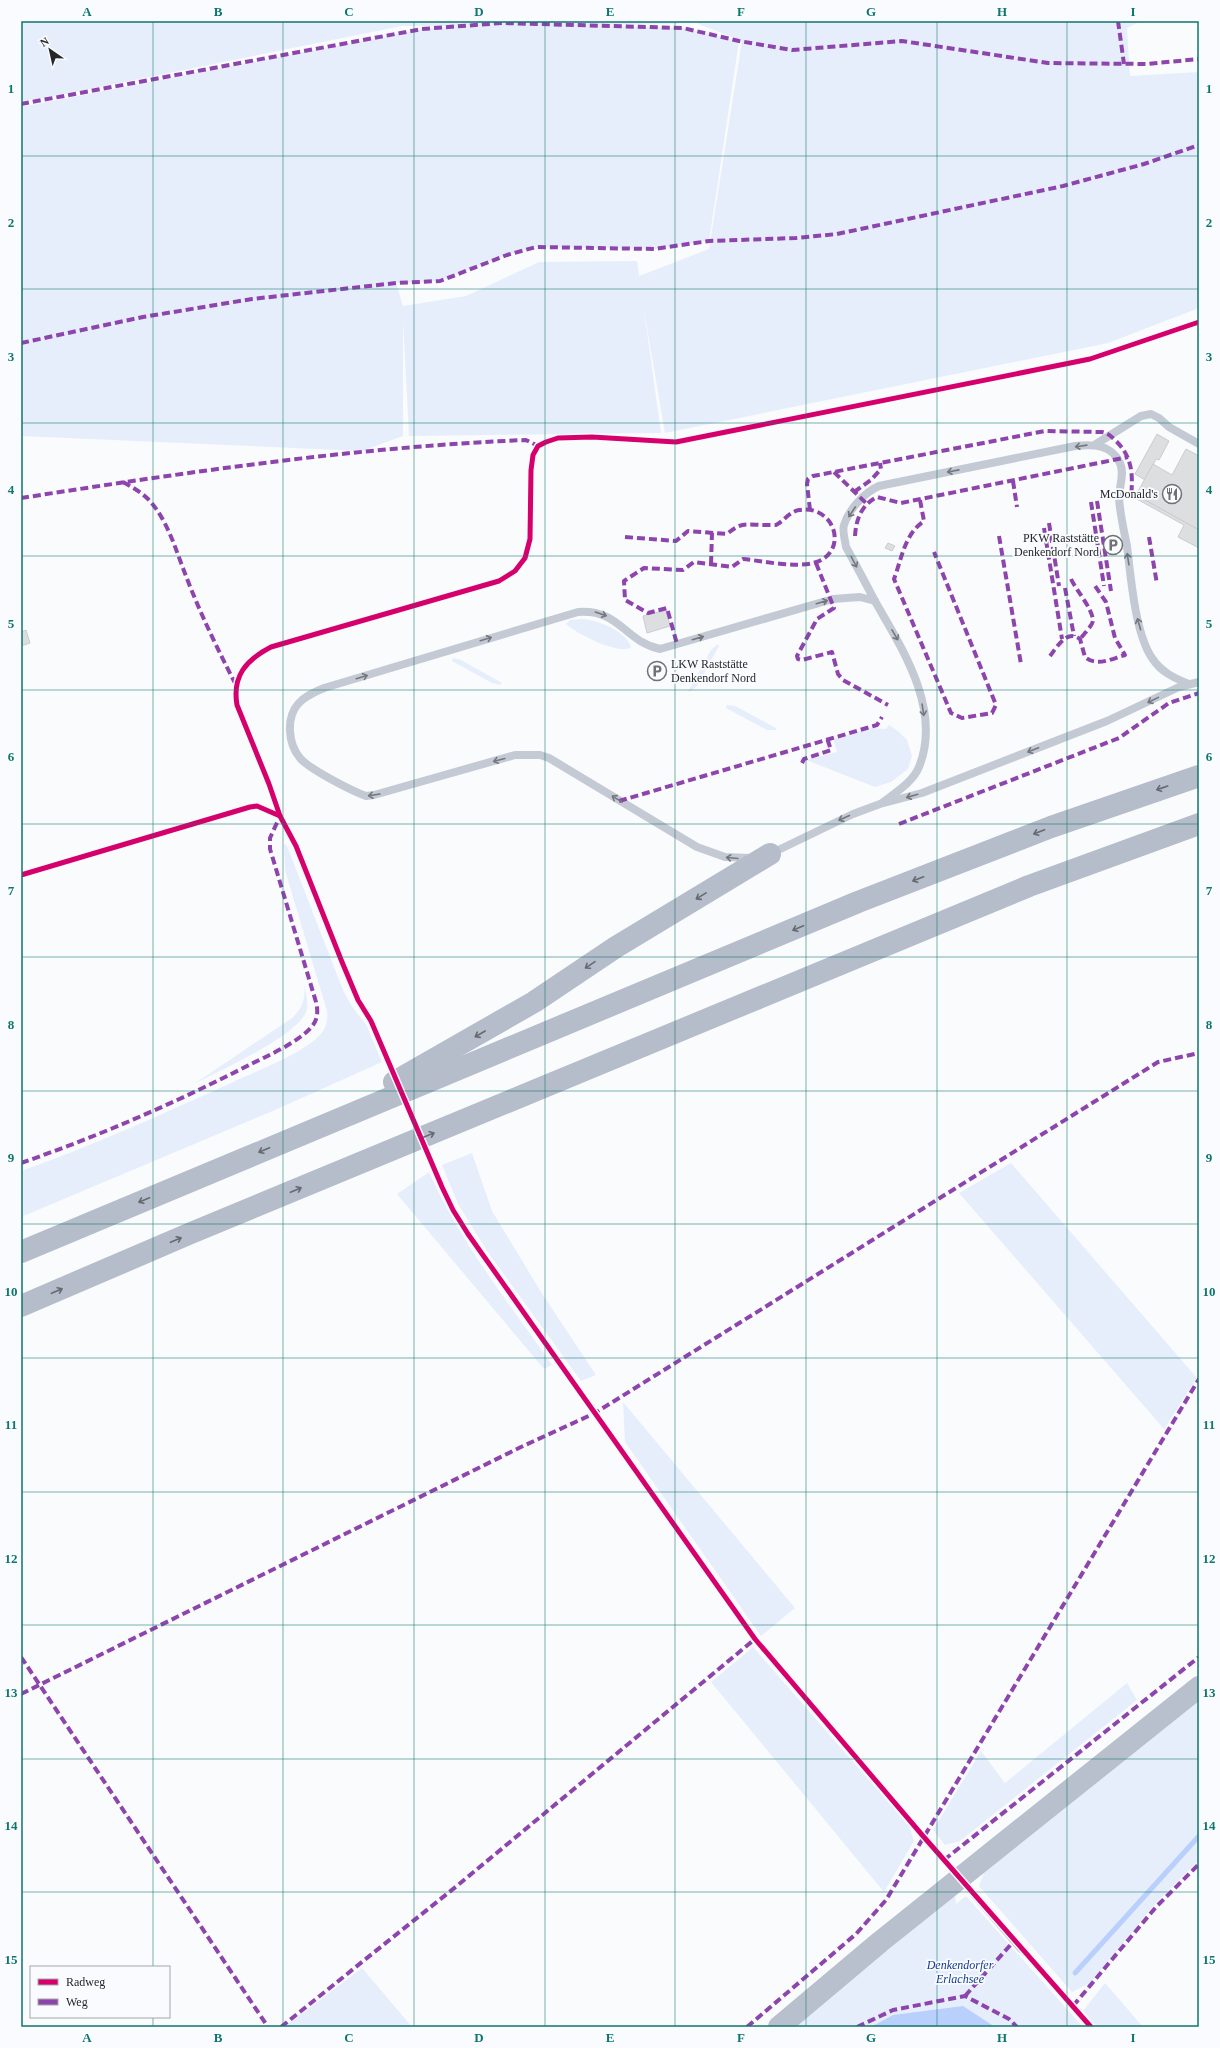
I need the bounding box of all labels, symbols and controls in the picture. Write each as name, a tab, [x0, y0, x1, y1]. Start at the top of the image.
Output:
text: A	[82, 4, 92, 19]
text: B	[214, 4, 223, 19]
text: C	[344, 4, 354, 19]
text: D	[474, 4, 484, 19]
text: E	[606, 4, 614, 19]
text: F	[737, 4, 745, 19]
text: G	[866, 4, 876, 19]
text: H	[997, 4, 1007, 19]
text: I	[1130, 4, 1136, 19]
north arrow	[30, 30, 70, 70]
text: N	[38, 34, 51, 49]
text: 1	[8, 81, 14, 96]
text: 1	[1206, 81, 1212, 96]
text: 2	[8, 215, 14, 230]
text: 2	[1206, 215, 1212, 230]
text: 3	[8, 349, 15, 364]
text: 3	[1206, 349, 1213, 364]
one-way arrow	[1075, 442, 1088, 450]
one-way arrow	[947, 467, 960, 475]
text: 4	[8, 482, 15, 497]
text: 4	[1206, 482, 1213, 497]
restaurant icon: McDonald's	[1161, 483, 1183, 505]
place label: McDonald's	[1100, 487, 1158, 501]
one-way arrow	[848, 506, 856, 517]
place label: PKW Raststätte Denkendorf Nord	[1014, 531, 1099, 559]
parking icon: PKW Raststätte Denkendorf Nord	[1102, 534, 1124, 556]
one-way arrow	[1124, 553, 1132, 566]
one-way arrow	[851, 556, 859, 568]
one-way arrow	[816, 598, 829, 605]
one-way arrow	[595, 611, 607, 619]
text: 5	[8, 616, 15, 631]
text: 5	[1206, 616, 1213, 631]
one-way arrow	[1135, 617, 1142, 630]
one-way arrow	[891, 629, 899, 641]
one-way arrow	[691, 634, 704, 641]
one-way arrow	[479, 635, 492, 642]
place label: LKW Raststätte Denkendorf Nord	[671, 657, 756, 685]
parking icon: LKW Raststätte Denkendorf Nord	[646, 660, 668, 682]
one-way arrow	[355, 673, 368, 680]
one-way arrow	[1148, 697, 1160, 704]
one-way arrow	[919, 703, 927, 716]
one-way arrow	[1028, 746, 1040, 754]
text: 6	[8, 749, 15, 764]
text: 6	[1206, 749, 1213, 764]
one-way arrow	[493, 756, 506, 764]
one-way arrow	[1156, 785, 1168, 793]
one-way arrow	[368, 791, 381, 799]
one-way arrow	[906, 793, 919, 800]
one-way arrow	[611, 795, 622, 803]
one-way arrow	[838, 815, 850, 822]
one-way arrow	[1034, 828, 1046, 836]
one-way arrow	[726, 854, 739, 861]
one-way arrow	[913, 875, 925, 883]
text: 7	[8, 883, 15, 898]
text: 7	[1206, 883, 1213, 898]
one-way arrow	[696, 892, 707, 900]
one-way arrow	[792, 924, 804, 932]
one-way arrow	[585, 961, 596, 969]
text: 8	[8, 1017, 15, 1032]
text: 8	[1206, 1017, 1213, 1032]
one-way arrow	[474, 1030, 486, 1038]
one-way arrow	[423, 1130, 435, 1138]
one-way arrow	[259, 1146, 271, 1154]
text: 9	[8, 1150, 15, 1165]
text: 9	[1206, 1150, 1213, 1165]
one-way arrow	[290, 1185, 302, 1193]
one-way arrow	[139, 1197, 151, 1204]
one-way arrow	[170, 1235, 182, 1243]
text: 10	[5, 1284, 18, 1299]
text: 10	[1203, 1284, 1216, 1299]
one-way arrow	[50, 1287, 62, 1294]
text: 11	[5, 1417, 17, 1432]
text: 11	[1203, 1417, 1215, 1432]
text: 12	[5, 1551, 18, 1566]
text: 12	[1203, 1551, 1216, 1566]
text: 13	[5, 1685, 18, 1700]
text: 13	[1203, 1685, 1216, 1700]
text: 14	[5, 1818, 18, 1833]
text: 14	[1203, 1818, 1216, 1833]
text: 15	[5, 1952, 18, 1967]
text: 15	[1203, 1952, 1216, 1967]
park label: Denkendorfer Erlachsee	[926, 1958, 994, 1986]
legend	[30, 1966, 170, 2018]
text: Radweg	[66, 1975, 105, 1989]
text: Weg	[66, 1995, 88, 2009]
text: A	[82, 2030, 92, 2045]
text: B	[214, 2030, 223, 2045]
text: C	[344, 2030, 354, 2045]
text: D	[474, 2030, 484, 2045]
text: E	[606, 2030, 614, 2045]
text: F	[737, 2030, 745, 2045]
text: G	[866, 2030, 876, 2045]
text: H	[997, 2030, 1007, 2045]
text: I	[1130, 2030, 1136, 2045]

